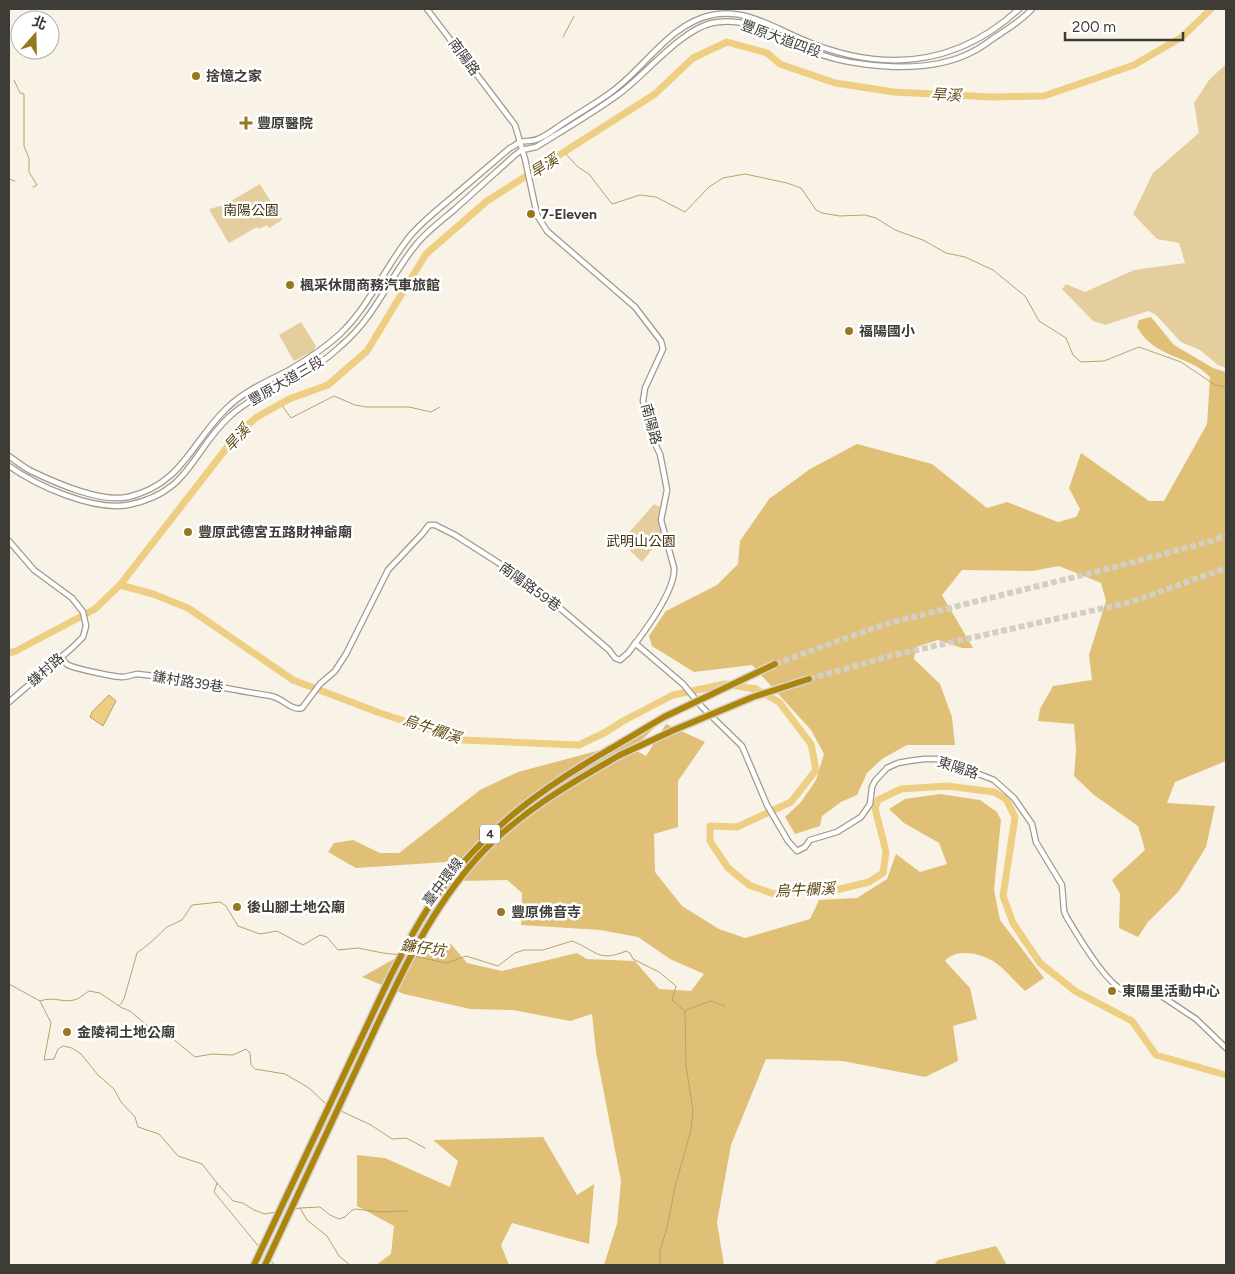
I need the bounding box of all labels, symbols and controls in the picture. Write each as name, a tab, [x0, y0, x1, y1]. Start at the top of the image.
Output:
north arrow	[10, 10, 60, 60]
scale bar	[1065, 10, 1182, 42]
text: 北	[30, 13, 49, 34]
street label: 豐原大道四段	[739, 17, 823, 61]
text: 200 m	[1072, 18, 1116, 36]
street label: 南陽路	[445, 35, 483, 79]
place label: 捨憶之家	[206, 68, 262, 85]
marker: 捨憶之家	[190, 70, 202, 82]
water label: 旱溪	[931, 85, 963, 105]
place label: 豐原醫院	[257, 115, 313, 132]
marker: 豐原醫院	[239, 116, 253, 130]
water label: 旱溪	[527, 149, 563, 182]
park label: 南陽公園	[223, 202, 279, 219]
place label: 7-Eleven	[541, 206, 597, 223]
marker: 7-Eleven	[525, 208, 537, 220]
place label: 楓采休閒商務汽車旅館	[300, 277, 440, 294]
marker: 楓采休閒商務汽車旅館	[284, 279, 296, 291]
place label: 福陽國小	[859, 323, 915, 340]
marker: 福陽國小	[843, 325, 855, 337]
street label: 豐原大道三段	[245, 353, 327, 409]
street label: 南陽路	[637, 402, 665, 446]
water label: 旱溪	[220, 419, 255, 455]
place label: 豐原武德宮五路財神爺廟	[198, 524, 352, 541]
marker: 豐原武德宮五路財神爺廟	[182, 526, 194, 538]
park label: 武明山公園	[606, 533, 676, 550]
street label: 南陽路59巷	[496, 559, 564, 615]
street label: 鎌村路	[25, 650, 67, 690]
street label: 鎌村路39巷	[151, 668, 225, 696]
water label: 烏牛欄溪	[401, 711, 465, 748]
street label: 東陽路	[935, 753, 981, 783]
road number: 4	[480, 824, 500, 844]
street label: 臺中環線	[419, 855, 467, 909]
water label: 烏牛欄溪	[775, 879, 837, 901]
place label: 後山腳土地公廟	[247, 899, 345, 916]
marker: 後山腳土地公廟	[231, 901, 243, 913]
place label: 豐原佛音寺	[511, 904, 581, 921]
marker: 豐原佛音寺	[495, 906, 507, 918]
water label: 鐮仔坑	[399, 936, 449, 960]
place label: 東陽里活動中心	[1122, 983, 1220, 1000]
marker: 東陽里活動中心	[1106, 985, 1118, 997]
place label: 金陵祠土地公廟	[77, 1024, 175, 1041]
marker: 金陵祠土地公廟	[61, 1026, 73, 1038]

